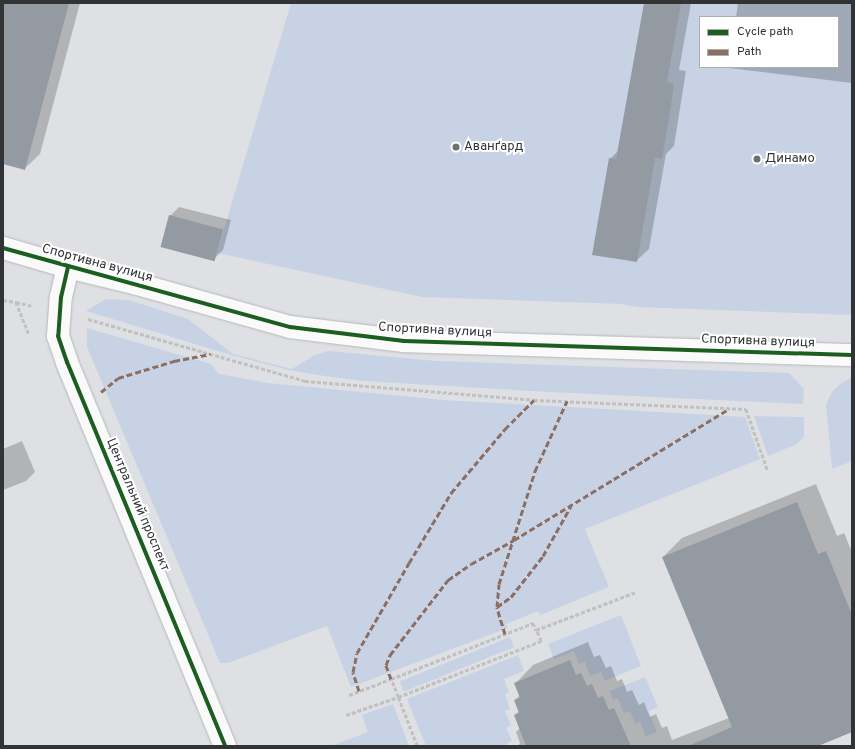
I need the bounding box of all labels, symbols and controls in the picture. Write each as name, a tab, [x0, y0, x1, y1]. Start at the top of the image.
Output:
legend	[699, 16, 839, 68]
text: Cycle path	[737, 24, 794, 40]
text: Path	[737, 44, 762, 60]
place label: Аванґард	[464, 139, 523, 155]
marker: Аванґард	[451, 142, 461, 152]
place label: Динамо	[765, 151, 815, 167]
marker: Динамо	[752, 154, 762, 164]
street label: Спортивна вулиця	[40, 242, 154, 286]
street label: Спортивна вулиця	[378, 320, 492, 342]
street label: Спортивна вулиця	[701, 332, 815, 352]
street label: Центральний проспект	[102, 436, 172, 574]

